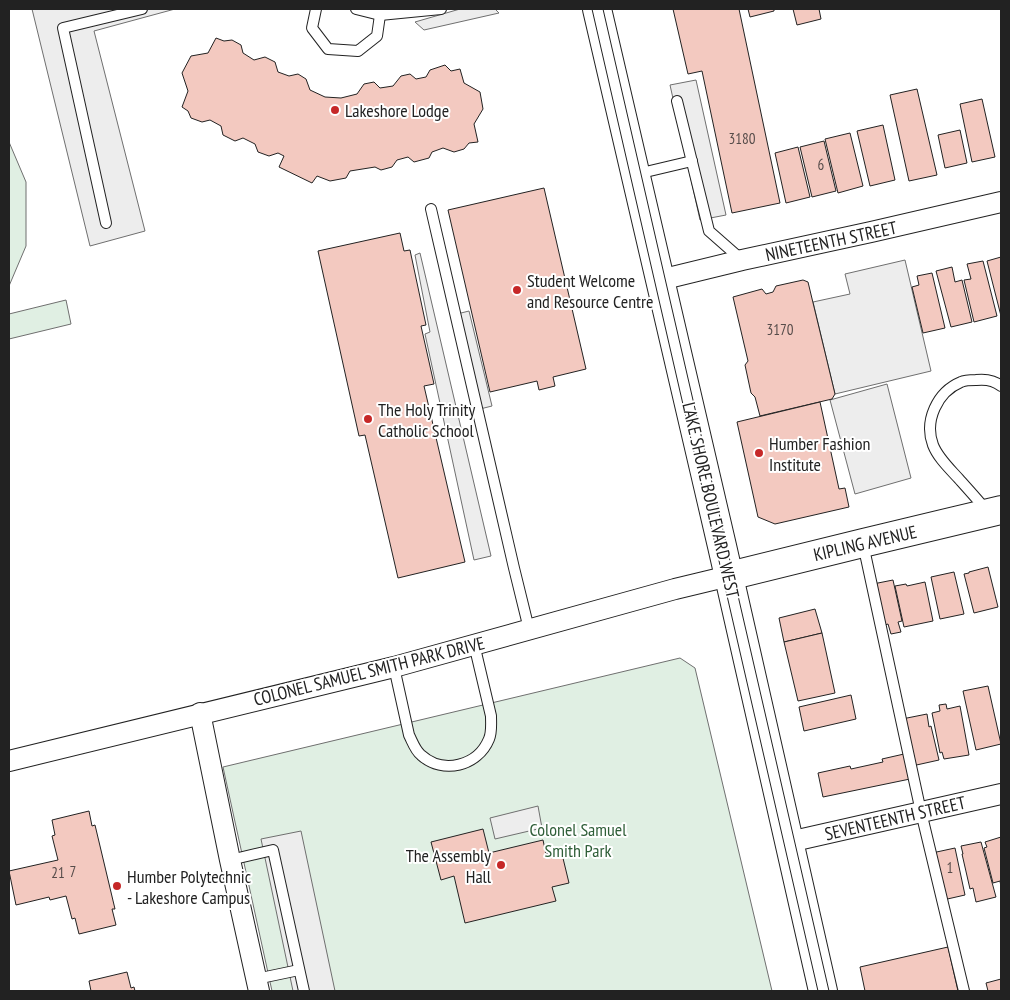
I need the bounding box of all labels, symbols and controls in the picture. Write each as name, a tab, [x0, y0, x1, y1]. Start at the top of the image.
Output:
place label: Lakeshore Lodge	[345, 99, 449, 122]
marker: Lakeshore Lodge	[329, 104, 341, 116]
house number: 3180	[728, 129, 756, 148]
house number: 6	[818, 155, 825, 174]
street label: NINETEENTH STREET	[763, 216, 899, 266]
place label: Student Welcome and Resource Centre	[527, 269, 653, 313]
marker: Student Welcome and Resource Centre	[511, 284, 523, 296]
house number: 3170	[766, 320, 794, 339]
place label: The Holy Trinity Catholic School	[378, 398, 475, 442]
street label: LAKE SHORE BOULEVARD WEST	[677, 400, 745, 600]
marker: The Holy Trinity Catholic School	[362, 413, 374, 425]
place label: Humber Fashion Institute	[769, 432, 870, 476]
marker: Humber Fashion Institute	[753, 447, 765, 459]
street label: KIPLING AVENUE	[811, 520, 919, 566]
street label: COLONEL SAMUEL SMITH PARK DRIVE	[251, 631, 487, 711]
street label: SEVENTEENTH STREET	[822, 791, 968, 845]
park label: Colonel Samuel Smith Park	[530, 818, 627, 862]
place label: The Assembly Hall	[406, 844, 492, 888]
house number: 1	[947, 858, 953, 877]
marker: The Assembly Hall	[495, 859, 507, 871]
house number: 7	[70, 862, 76, 881]
house number: 21	[51, 863, 65, 882]
place label: Humber Polytechnic - Lakeshore Campus	[127, 865, 252, 909]
marker: Humber Polytechnic - Lakeshore Campus	[111, 880, 123, 892]

